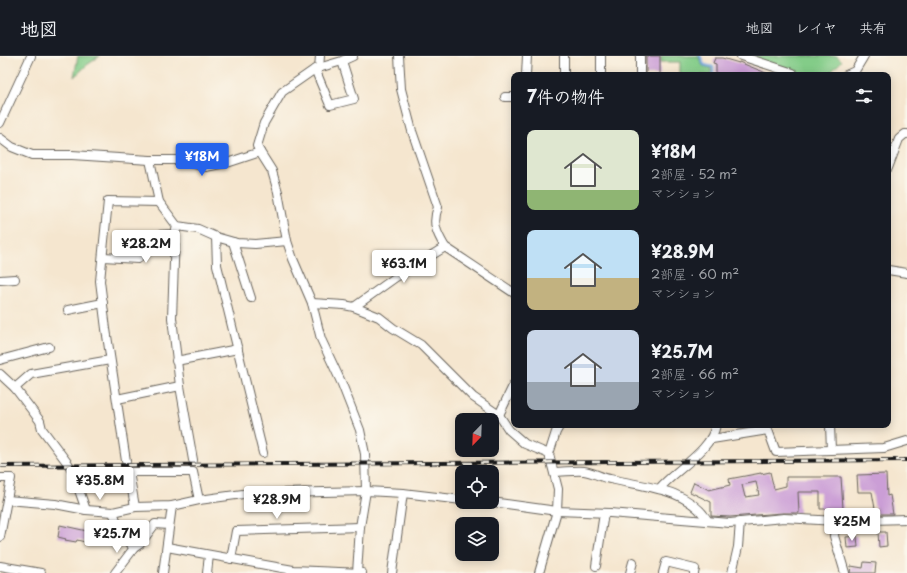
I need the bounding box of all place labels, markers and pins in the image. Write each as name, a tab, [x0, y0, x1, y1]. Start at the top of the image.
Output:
pin: ¥18M	[178, 143, 226, 177]
pin: ¥28.2M	[113, 230, 179, 264]
pin: ¥63.1M	[371, 250, 437, 284]
pin: ¥35.8M	[67, 467, 133, 501]
pin: ¥28.9M	[244, 486, 310, 520]
pin: ¥25M	[828, 508, 876, 542]
pin: ¥25.7M	[84, 520, 150, 554]

